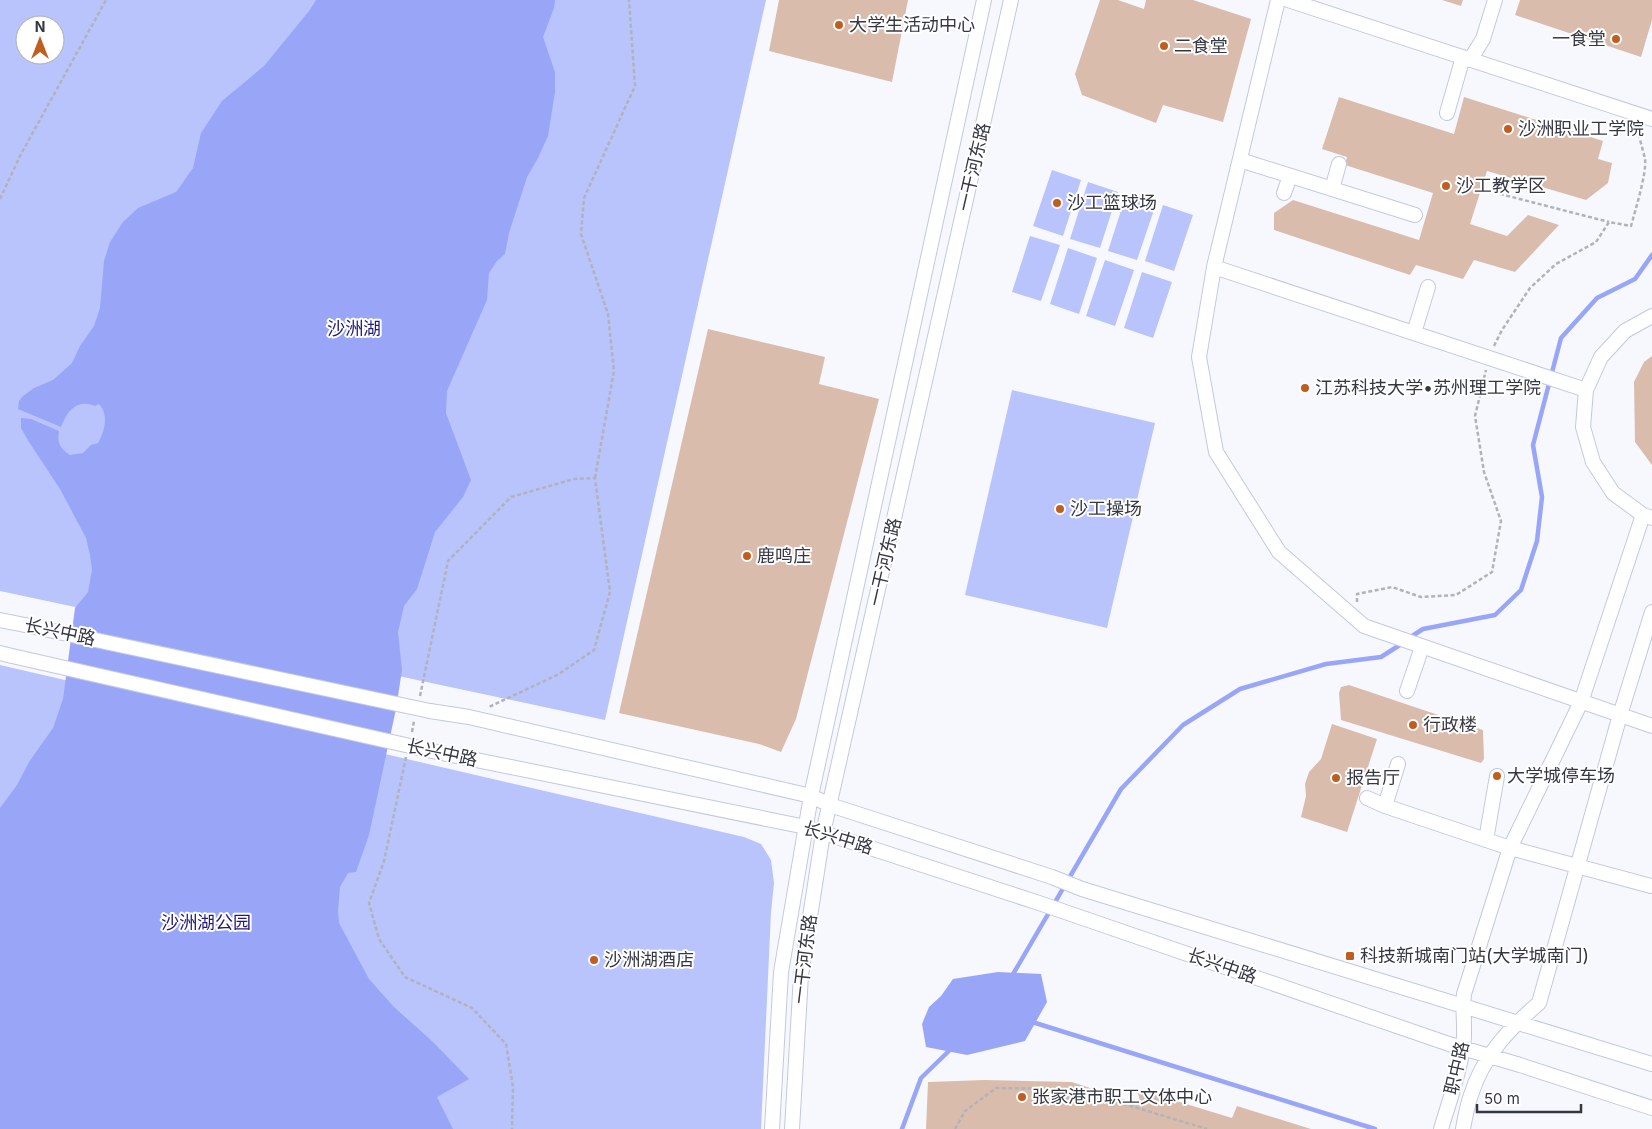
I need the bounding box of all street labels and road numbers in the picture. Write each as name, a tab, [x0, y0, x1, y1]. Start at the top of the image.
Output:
street label: 一干河东路	[953, 121, 994, 213]
street label: 一干河东路	[864, 516, 905, 608]
street label: 长兴中路	[23, 614, 98, 649]
street label: 长兴中路	[405, 735, 480, 770]
street label: 长兴中路	[801, 817, 876, 858]
street label: 一干河东路	[789, 913, 820, 1005]
street label: 长兴中路	[1185, 944, 1260, 987]
street label: 职中路	[1440, 1039, 1473, 1097]

